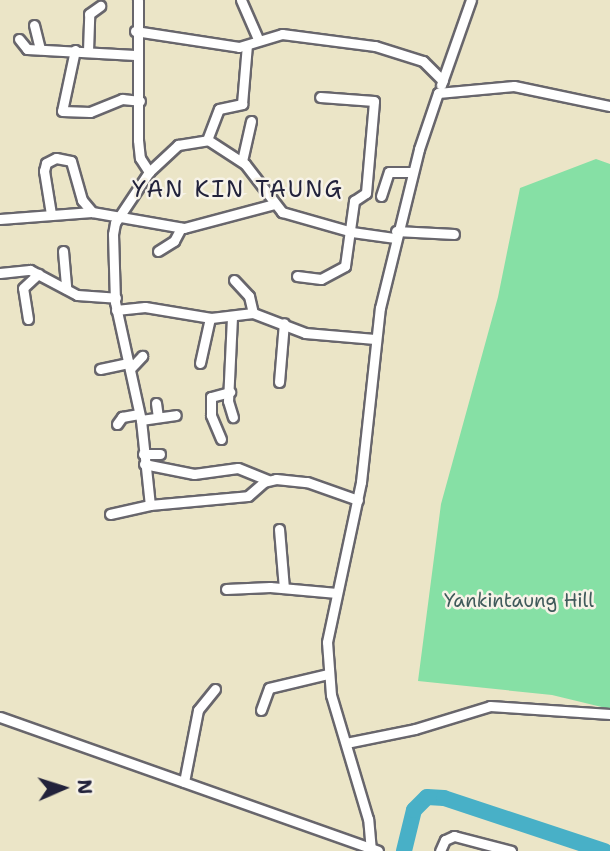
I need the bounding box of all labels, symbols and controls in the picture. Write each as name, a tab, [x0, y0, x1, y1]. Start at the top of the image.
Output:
district label: YAN KIN TAUNG	[134, 175, 342, 203]
park label: Yankintaung Hill	[444, 590, 594, 612]
north arrow	[28, 753, 98, 823]
text: N	[72, 779, 97, 795]

